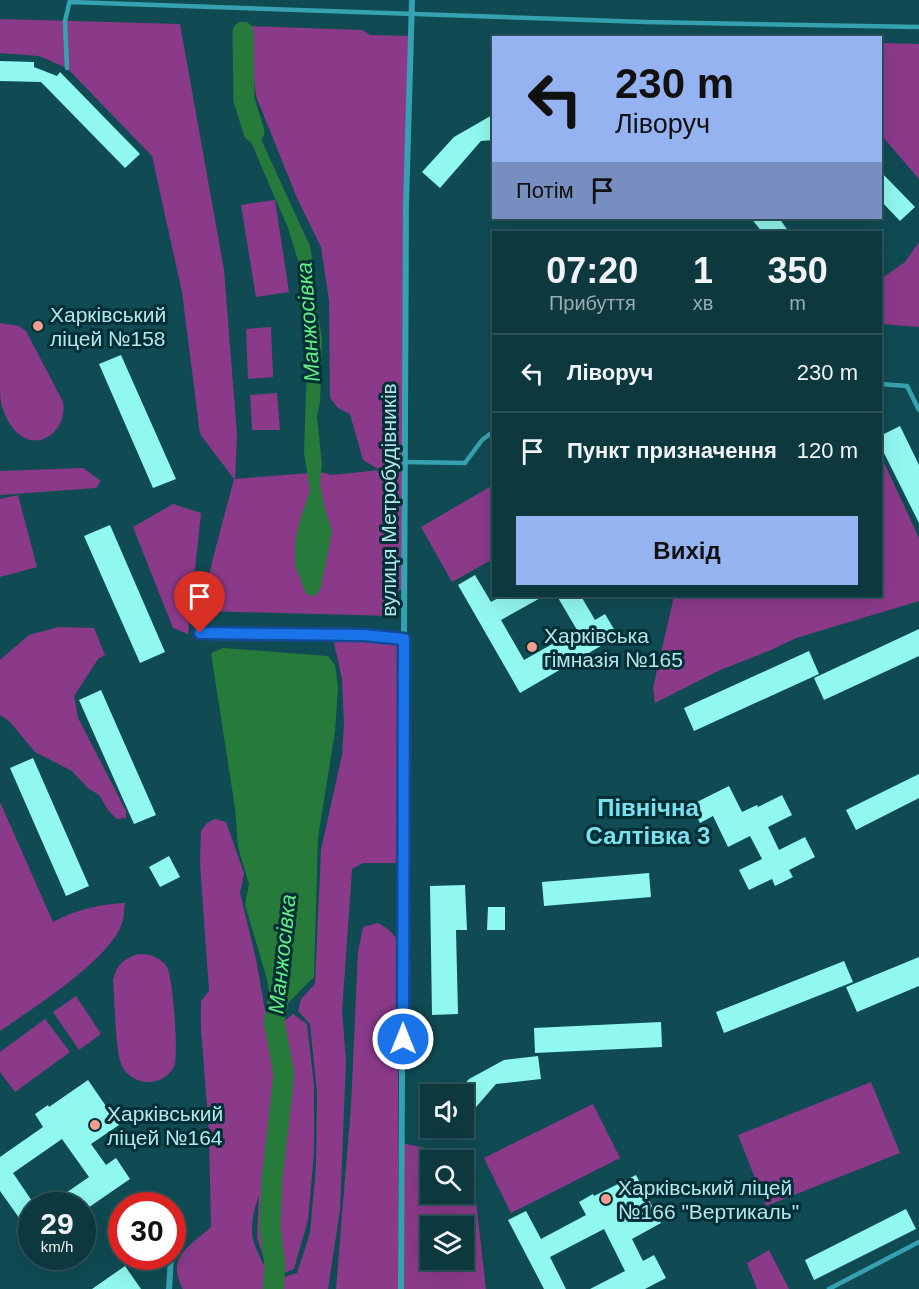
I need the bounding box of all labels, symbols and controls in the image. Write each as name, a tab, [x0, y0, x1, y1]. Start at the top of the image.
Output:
icon: left	[516, 60, 594, 138]
text: 230 m	[615, 60, 734, 107]
text: Ліворуч	[615, 109, 710, 139]
icon: arrive	[586, 174, 619, 207]
text: Потім	[516, 178, 574, 203]
text: 07:20	[546, 250, 638, 291]
text: 1	[693, 250, 713, 291]
text: 350	[768, 250, 828, 291]
water label: Манжосівка	[291, 261, 325, 383]
text: Прибуття	[549, 292, 636, 314]
text: хв	[693, 292, 713, 314]
text: m	[789, 292, 806, 314]
place label: Харківський ліцей №158	[50, 303, 166, 350]
marker: Харківський ліцей №158	[31, 319, 45, 333]
icon: left	[516, 357, 549, 390]
text: Ліворуч	[567, 360, 653, 385]
text: 230 m	[797, 360, 858, 385]
street label: вулиця Метробудівників	[377, 383, 400, 617]
icon: arrive	[516, 435, 549, 468]
text: Пункт призначення	[567, 438, 777, 463]
text: 120 m	[797, 438, 858, 463]
button: Вихід	[516, 516, 858, 585]
pin	[174, 571, 225, 633]
icon: arrive	[183, 580, 216, 613]
place label: Харківська гімназія №165	[544, 624, 683, 671]
marker: Харківська гімназія №165	[525, 640, 539, 654]
district label: Північна Салтівка 3	[586, 794, 710, 849]
water label: Манжосівка	[263, 893, 301, 1015]
position arrow	[371, 1007, 435, 1071]
map controls	[420, 1084, 474, 1270]
button: sound	[420, 1084, 474, 1138]
place label: Харківський ліцей №164	[107, 1102, 223, 1149]
marker: Харківський ліцей №164	[88, 1118, 102, 1132]
button: search	[420, 1150, 474, 1204]
place label: Харківський ліцей №166 "Вертикаль"	[618, 1176, 799, 1223]
speed limit sign: 30	[108, 1192, 186, 1270]
marker: Харківський ліцей №166 "Вертикаль"	[599, 1192, 613, 1206]
text: 29	[40, 1207, 74, 1240]
button: layers	[420, 1216, 474, 1270]
text: km/h	[41, 1238, 73, 1255]

